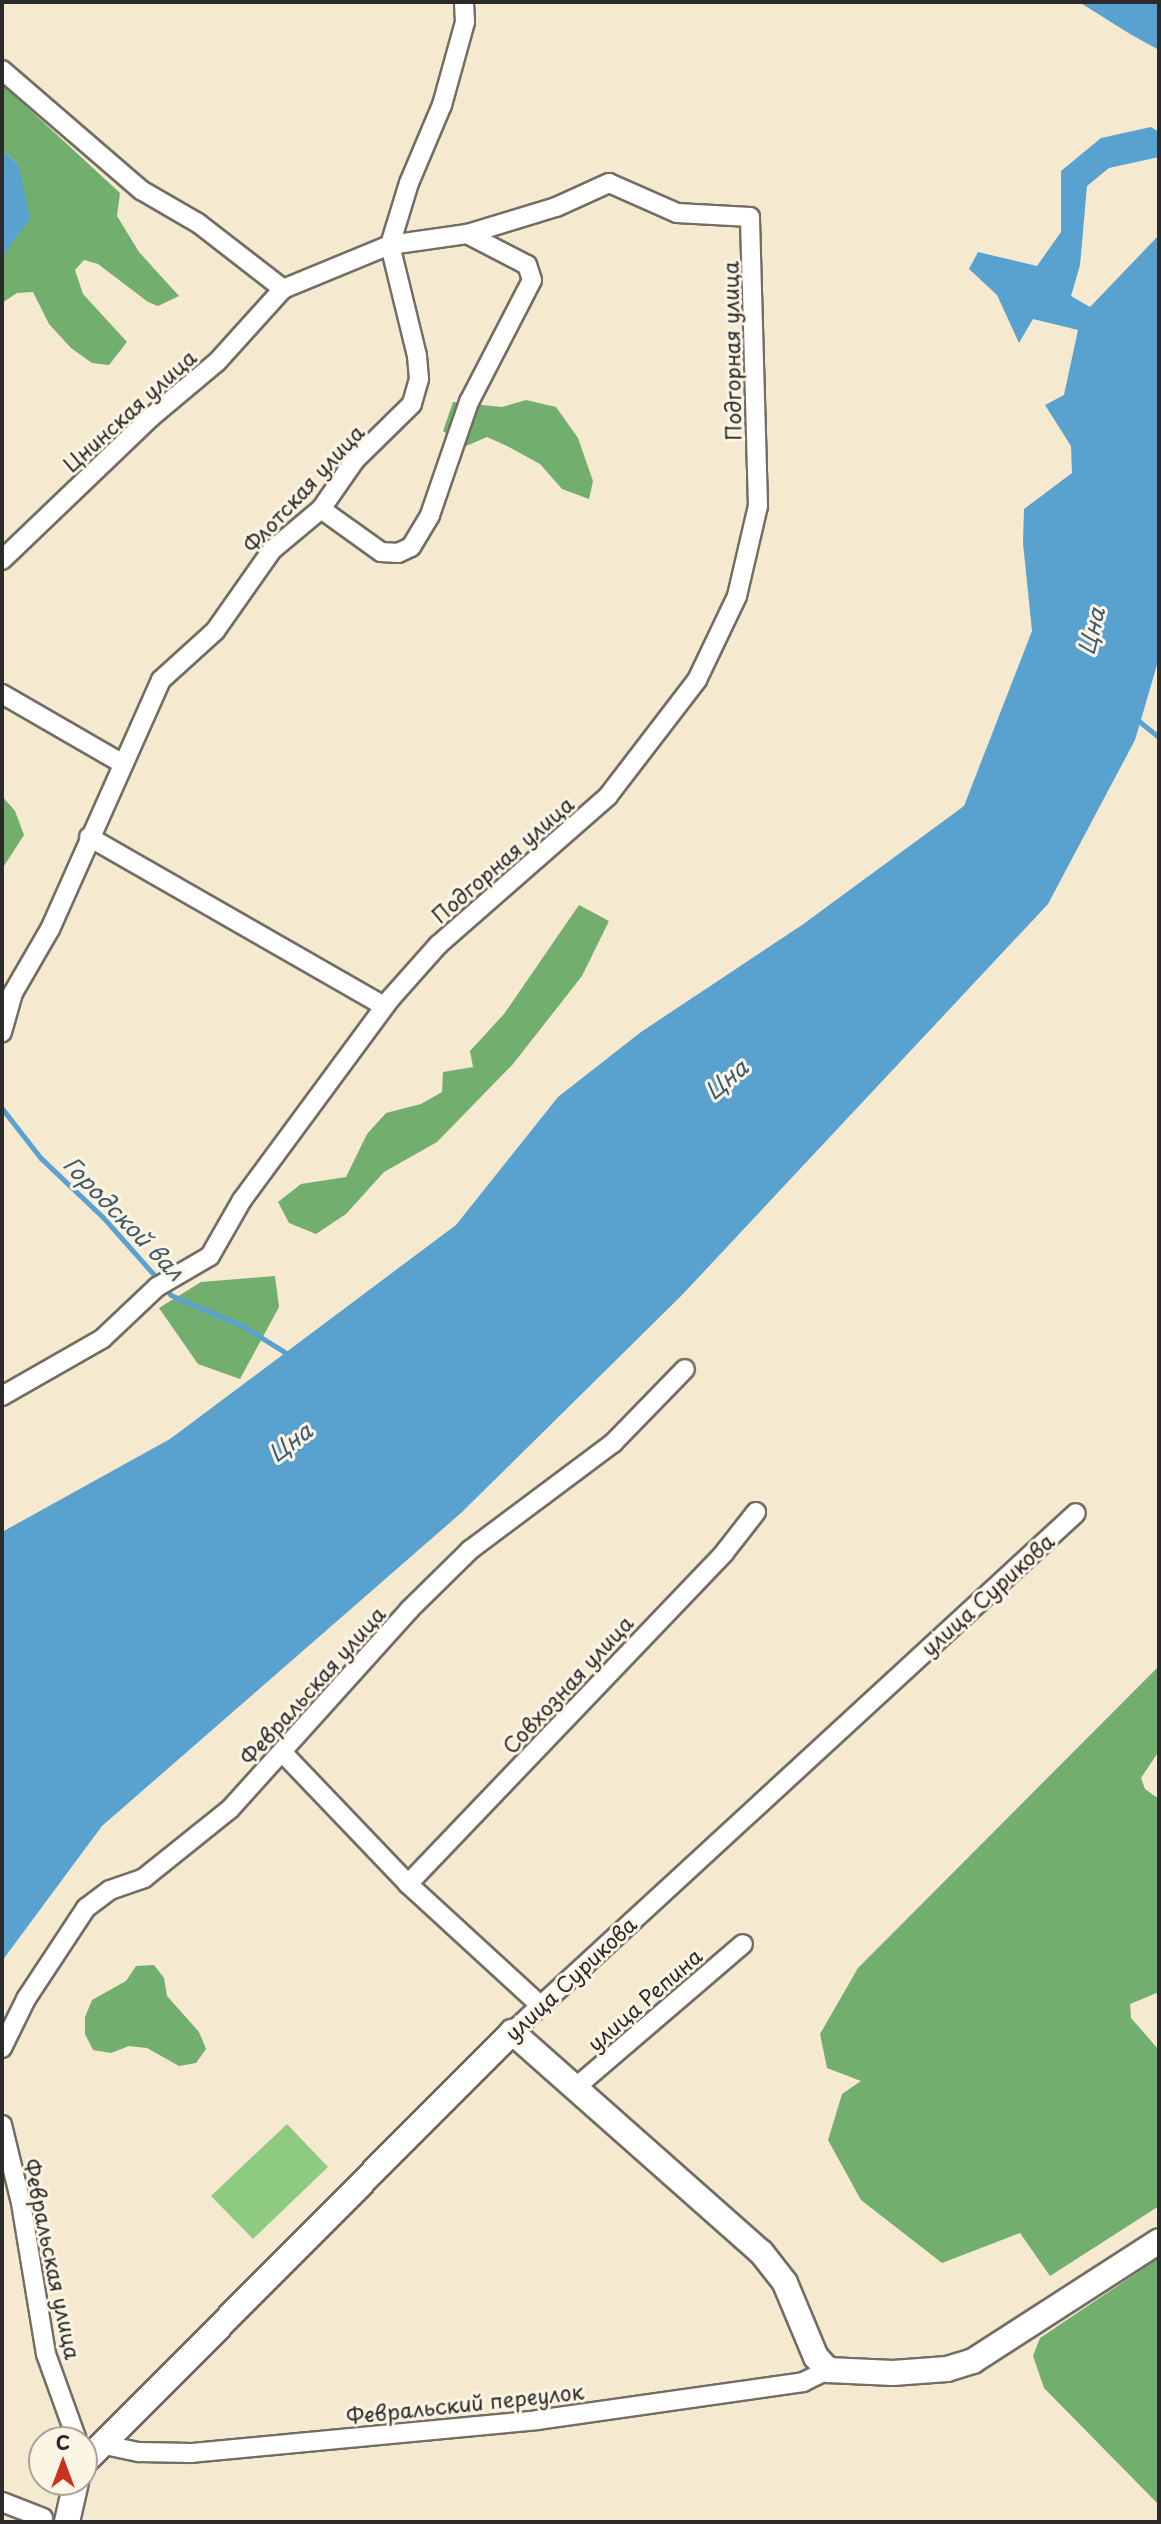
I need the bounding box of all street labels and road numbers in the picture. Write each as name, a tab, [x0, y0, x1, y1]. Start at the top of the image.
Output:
street label: Подгорная улица	[717, 260, 745, 442]
street label: Цнинская улица	[57, 343, 201, 477]
street label: Флотская улица	[237, 419, 369, 557]
street label: Подгорная улица	[425, 790, 579, 928]
street label: улица Сурикова	[915, 1527, 1059, 1661]
street label: Февральская улица	[234, 1600, 390, 1770]
street label: Совхозная улица	[496, 1609, 638, 1759]
street label: улица Сурикова	[499, 1910, 641, 2046]
street label: улица Репина	[581, 1942, 707, 2056]
street label: Февральская улица	[19, 2156, 87, 2362]
street label: Февральский переулок	[345, 2378, 585, 2428]

